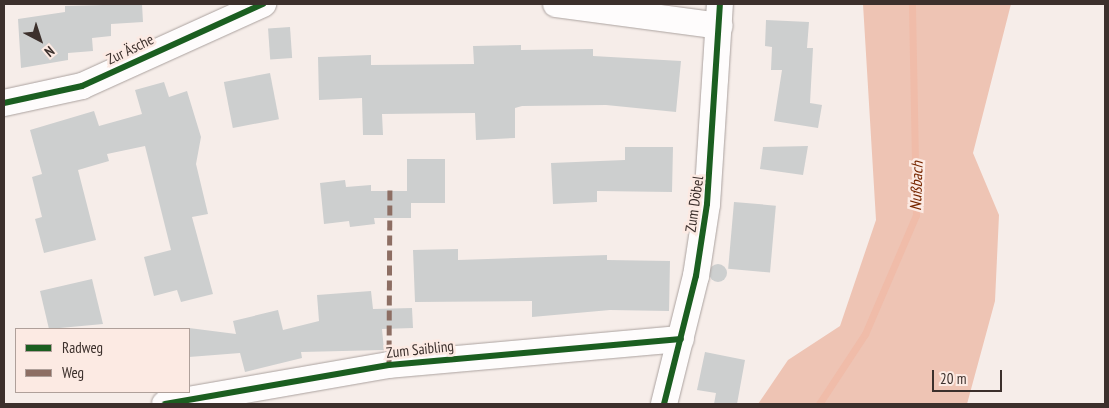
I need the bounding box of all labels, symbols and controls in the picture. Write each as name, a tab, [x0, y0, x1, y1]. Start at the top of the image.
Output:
north arrow	[15, 15, 65, 65]
street label: Zur Äsche	[103, 30, 157, 68]
text: N	[41, 42, 58, 61]
water label: Nußbach	[906, 161, 926, 211]
street label: Zum Döbel	[681, 175, 707, 233]
legend	[15, 328, 190, 393]
street label: Zum Saibling	[385, 337, 455, 361]
text: Radweg	[62, 338, 103, 357]
scale bar	[934, 360, 1004, 392]
text: Weg	[62, 363, 84, 382]
text: 20 m	[940, 369, 966, 388]

